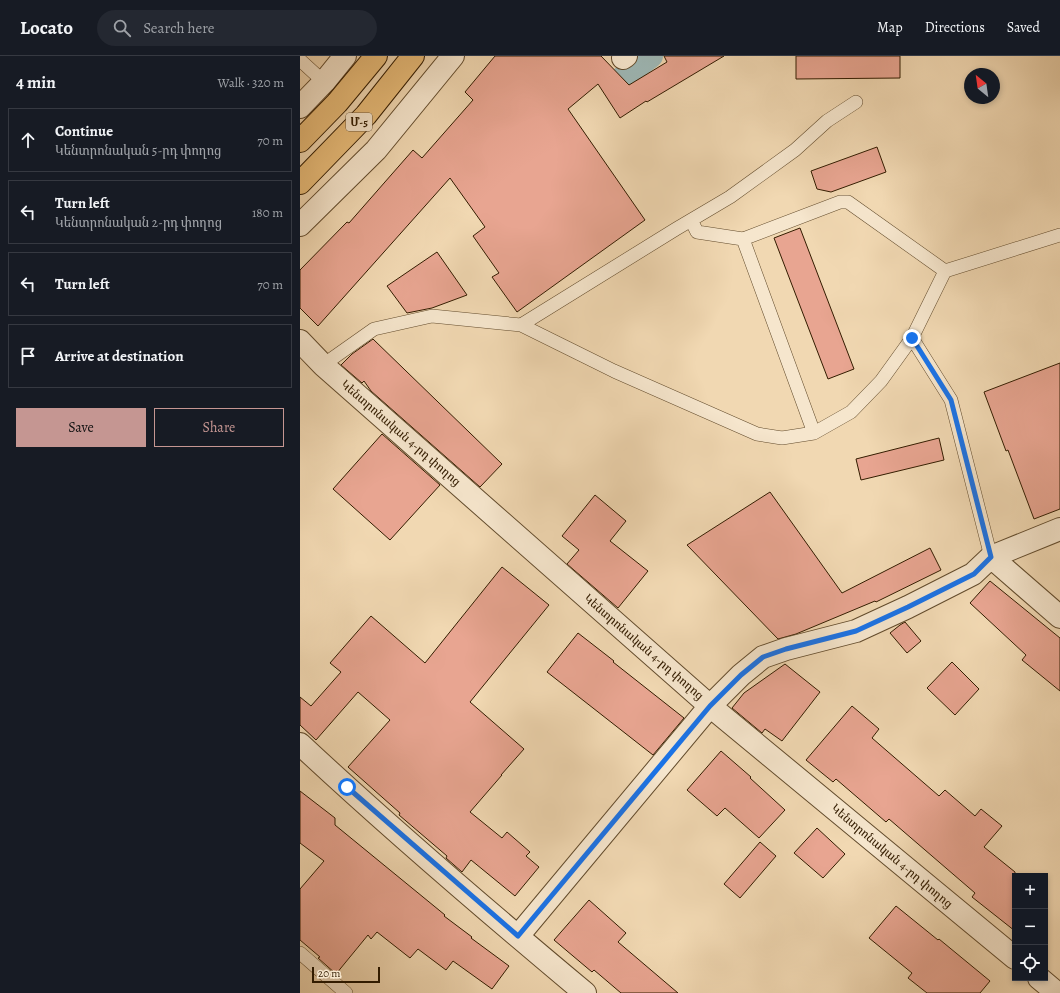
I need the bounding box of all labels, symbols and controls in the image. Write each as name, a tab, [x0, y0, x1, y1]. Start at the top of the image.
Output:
search box	[97, 10, 377, 46]
text: Locato	[20, 15, 73, 41]
icon: search	[111, 17, 133, 39]
text: Search here	[143, 18, 215, 38]
text: Map	[877, 18, 903, 37]
text: Directions	[925, 18, 985, 37]
text: Saved	[1007, 18, 1040, 37]
north arrow	[964, 68, 1000, 104]
text: 4 min	[16, 71, 56, 94]
text: Walk · 320 m	[218, 74, 284, 91]
road number: Մ-5	[346, 113, 372, 131]
text: Continue	[55, 121, 113, 141]
icon: ahead	[17, 129, 39, 151]
text: 70 m	[257, 132, 283, 149]
text: Կենտրոնական 5-րդ փողոց	[55, 142, 221, 159]
text: Turn left	[55, 193, 110, 213]
icon: left	[17, 201, 39, 223]
text: 180 m	[252, 204, 283, 221]
text: Կենտրոնական 2-րդ փողոց	[55, 214, 222, 231]
icon: left	[17, 273, 39, 295]
text: Turn left	[55, 274, 110, 294]
text: 70 m	[257, 276, 283, 293]
route end	[903, 329, 921, 347]
icon: arrive	[17, 345, 39, 367]
text: Arrive at destination	[55, 346, 184, 366]
street label: Կենտրոնական 4-րդ փողոց	[338, 376, 464, 490]
button: Save	[16, 408, 146, 447]
button: Share	[154, 408, 284, 447]
street label: Կենտրոնական 4-րդ փողոց	[581, 590, 707, 704]
route start	[338, 778, 356, 796]
street label: Կենտրոնական 4-րդ փողոց	[828, 800, 956, 912]
map controls	[1012, 873, 1048, 981]
button: +	[1012, 873, 1048, 909]
button: −	[1012, 909, 1048, 945]
button: locate	[1012, 945, 1048, 981]
scale bar	[312, 965, 380, 984]
text: 20 m	[318, 966, 340, 981]

